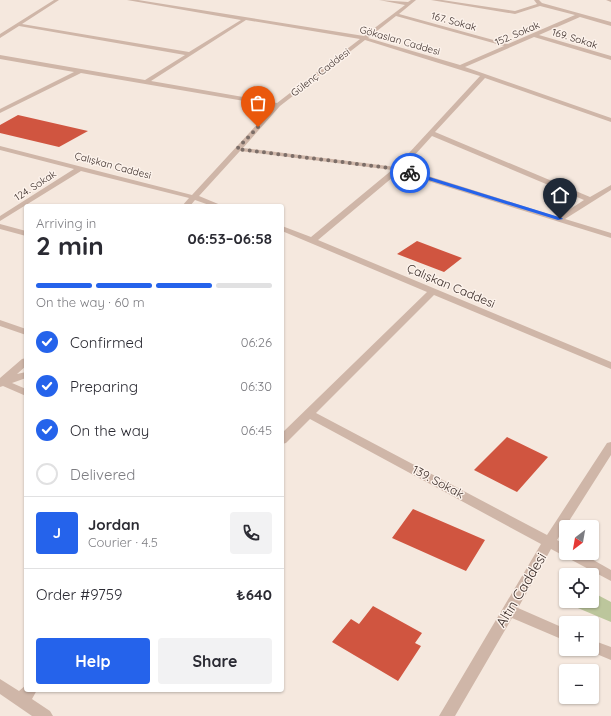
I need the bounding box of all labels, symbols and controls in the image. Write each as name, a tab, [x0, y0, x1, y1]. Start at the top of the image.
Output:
street label: 167. Sokak	[430, 9, 478, 34]
street label: 152. Sokak	[493, 18, 542, 49]
street label: Gökaslan Caddesi	[358, 23, 442, 58]
street label: 169. Sokak	[550, 25, 599, 52]
street label: Gülenç Caddesi	[288, 45, 352, 99]
pin	[241, 86, 275, 127]
icon: bag	[247, 92, 269, 114]
street label: Çalışkan Caddesi	[73, 149, 153, 182]
courier	[390, 153, 430, 193]
icon: bike	[399, 162, 421, 184]
street label: 124. Sokak	[12, 167, 59, 204]
pin	[543, 178, 577, 219]
icon: home	[549, 184, 571, 206]
text: Arriving in	[36, 215, 96, 231]
text: 2 min	[36, 229, 104, 262]
text: 06:53–06:58	[188, 229, 272, 248]
street label: Çalışkan Caddesi	[405, 260, 498, 311]
text: On the way · 60 m	[36, 294, 145, 310]
icon: check	[36, 331, 58, 353]
text: Confirmed	[70, 333, 143, 352]
text: 06:26	[241, 334, 272, 350]
icon: check	[36, 375, 58, 397]
text: Preparing	[70, 377, 138, 396]
text: 06:30	[240, 378, 272, 394]
icon: check	[36, 419, 58, 441]
text: On the way	[70, 421, 149, 440]
text: 06:45	[241, 422, 272, 438]
street label: 139. Sokak	[410, 462, 467, 501]
text: Delivered	[70, 465, 135, 484]
button: phone	[230, 512, 272, 554]
text: Jordan	[88, 515, 140, 534]
north arrow	[559, 520, 599, 560]
map controls	[559, 520, 599, 704]
text: J	[53, 523, 61, 542]
text: Courier · 4.5	[88, 534, 158, 550]
street label: Altın Caddesi	[492, 549, 550, 631]
button: locate	[559, 568, 599, 608]
text: Order #9759	[36, 585, 122, 604]
text: ₺640	[236, 585, 272, 604]
button: +	[559, 616, 599, 656]
button: Help	[36, 638, 150, 684]
button: Share	[158, 638, 272, 684]
button: −	[559, 664, 599, 704]

